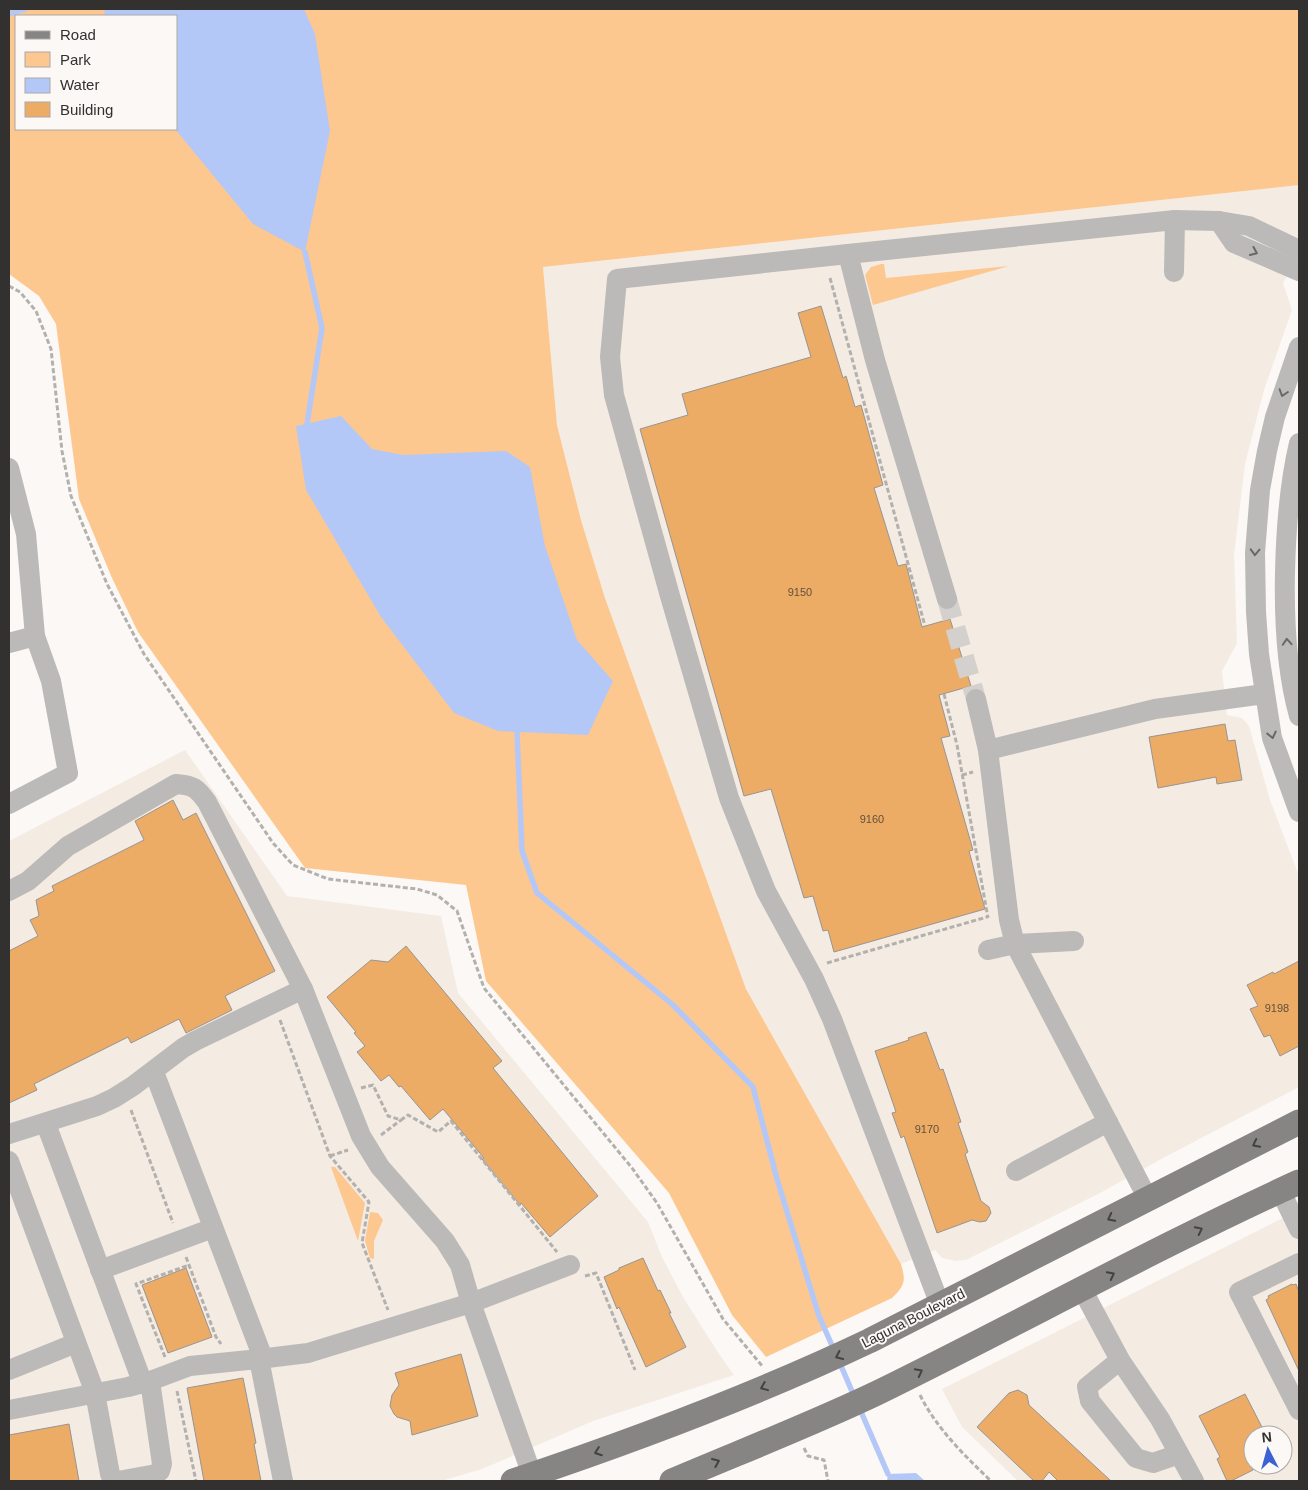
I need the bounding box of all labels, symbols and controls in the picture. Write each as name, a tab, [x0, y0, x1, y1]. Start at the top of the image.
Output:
legend	[15, 15, 178, 130]
text: Road	[60, 26, 96, 43]
text: Park	[60, 51, 91, 68]
text: Water	[60, 76, 99, 93]
text: Building	[60, 101, 113, 118]
one-way arrow	[1249, 246, 1258, 257]
one-way arrow	[1279, 388, 1289, 397]
one-way arrow	[1250, 549, 1261, 557]
house number: 9150	[788, 586, 812, 598]
one-way arrow	[1282, 638, 1293, 646]
one-way arrow	[1266, 731, 1277, 740]
house number: 9160	[860, 813, 884, 825]
house number: 9198	[1265, 1002, 1289, 1014]
house number: 9170	[915, 1123, 939, 1135]
one-way arrow	[1252, 1138, 1261, 1148]
one-way arrow	[1107, 1212, 1116, 1222]
one-way arrow	[1193, 1227, 1202, 1237]
one-way arrow	[1105, 1271, 1114, 1281]
street label: Laguna Boulevard	[859, 1285, 967, 1351]
one-way arrow	[835, 1349, 844, 1360]
one-way arrow	[914, 1368, 923, 1378]
one-way arrow	[760, 1382, 768, 1392]
north arrow	[1243, 1425, 1293, 1475]
text: N	[1261, 1429, 1273, 1446]
one-way arrow	[595, 1446, 603, 1456]
one-way arrow	[711, 1457, 720, 1468]

